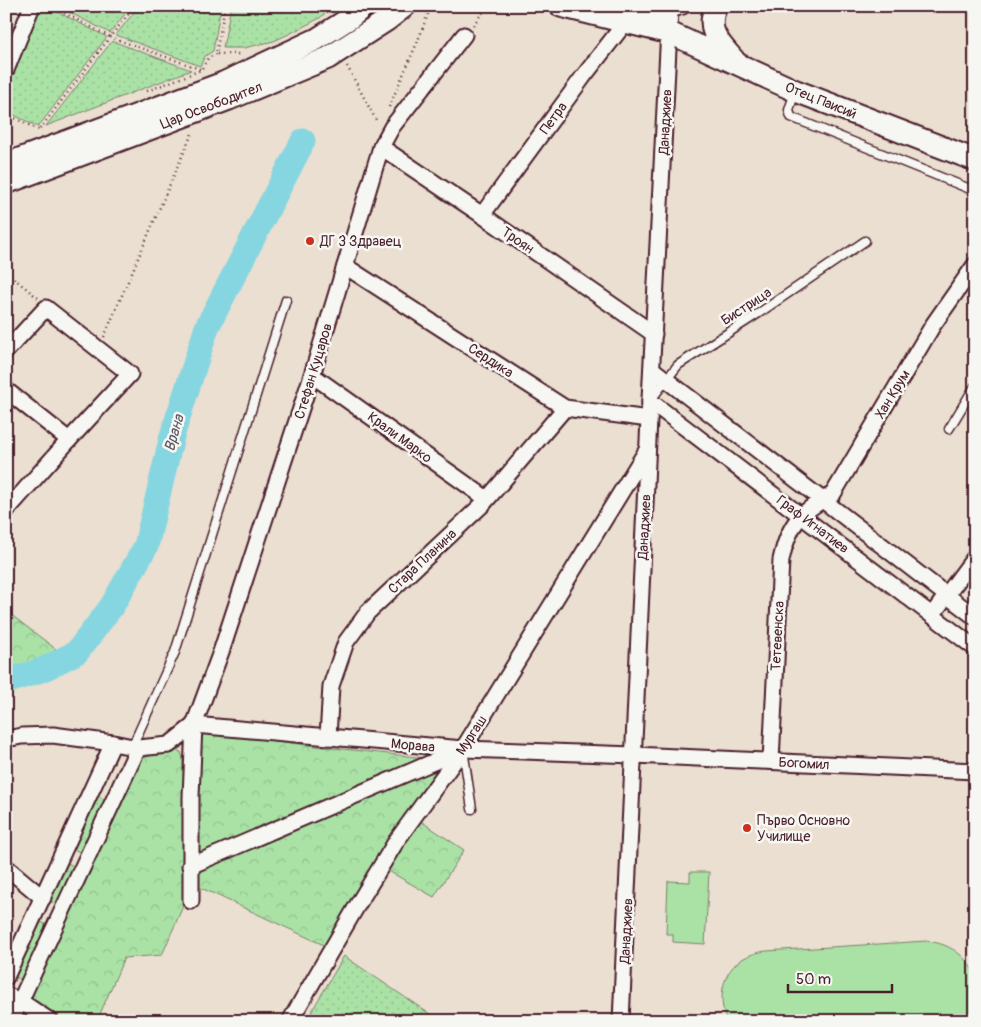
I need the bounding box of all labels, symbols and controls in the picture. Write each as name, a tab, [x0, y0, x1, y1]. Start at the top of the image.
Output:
street label: Цар Освободител	[158, 78, 265, 133]
street label: Отец Паисий	[782, 78, 859, 123]
street label: Данаджиев	[655, 89, 676, 156]
street label: Петра	[536, 99, 571, 138]
street label: Троян	[498, 223, 537, 258]
place label: ДГ 3 Здравец	[319, 233, 402, 250]
marker: ДГ 3 Здравец	[304, 235, 316, 247]
street label: Бистрица	[718, 284, 775, 329]
street label: Стефан Куцаров	[291, 321, 336, 421]
street label: Сердика	[465, 340, 517, 381]
street label: Хан Крум	[871, 367, 914, 422]
street label: Крали Марко	[364, 408, 436, 467]
water label: Врана	[160, 412, 189, 454]
street label: Граф Игнатиев	[773, 492, 852, 557]
street label: Данаджиев	[634, 494, 655, 561]
street label: Стара Планина	[385, 525, 460, 597]
street label: Тетевенска	[767, 601, 788, 672]
street label: Мургаш	[452, 712, 491, 758]
street label: Морава	[390, 735, 436, 756]
street label: Богомил	[778, 754, 830, 773]
place label: Първо Основно Училище	[757, 812, 850, 845]
marker: Първо Основно Училище	[741, 822, 753, 834]
street label: Данаджиев	[616, 898, 637, 965]
scale bar	[788, 962, 892, 994]
text: 50 m	[796, 970, 831, 989]

